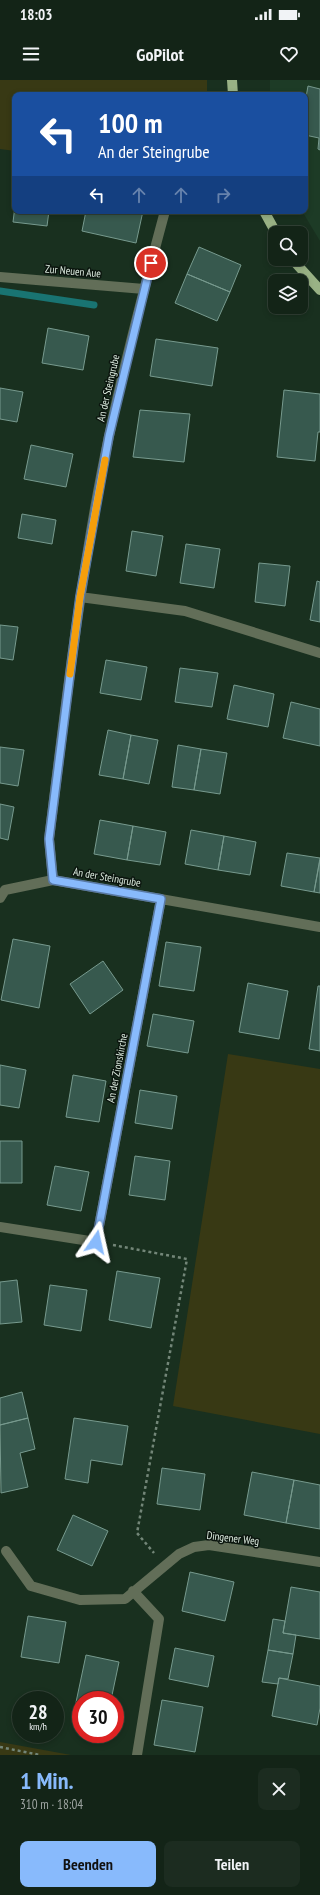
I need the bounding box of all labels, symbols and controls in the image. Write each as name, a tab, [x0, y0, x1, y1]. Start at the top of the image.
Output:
text: 18:03	[20, 5, 52, 24]
icon: menu	[20, 43, 42, 65]
text: GoPilot	[136, 43, 184, 66]
icon: heart	[278, 43, 300, 65]
text: 100 m	[98, 104, 162, 141]
icon: left	[32, 108, 84, 160]
text: An der Steingrube	[98, 140, 210, 163]
icon: left	[86, 184, 108, 206]
icon: ahead	[128, 184, 150, 206]
icon: ahead	[170, 184, 192, 206]
icon: right	[212, 184, 234, 206]
map controls	[268, 226, 308, 314]
button: search	[268, 226, 308, 266]
pin	[134, 246, 168, 280]
icon: arrive	[140, 252, 162, 274]
street label: Zur Neuen Aue	[45, 262, 102, 280]
button: layers	[268, 274, 308, 314]
street label: An der Steingrube	[93, 353, 123, 423]
street label: An der Steingrube	[72, 864, 142, 890]
street label: An der Zionskirche	[103, 1032, 131, 1104]
position arrow	[75, 1221, 117, 1263]
street label: Dingener Weg	[206, 1528, 260, 1548]
speed limit sign: 30	[72, 1691, 124, 1743]
text: 28	[28, 1699, 48, 1725]
text: km/h	[29, 1720, 47, 1733]
text: 1 Min.	[20, 1765, 74, 1796]
button: close	[258, 1768, 300, 1810]
text: 310 m · 18:04	[20, 1796, 83, 1813]
button: Beenden	[20, 1841, 156, 1887]
button: Teilen	[164, 1841, 300, 1887]

